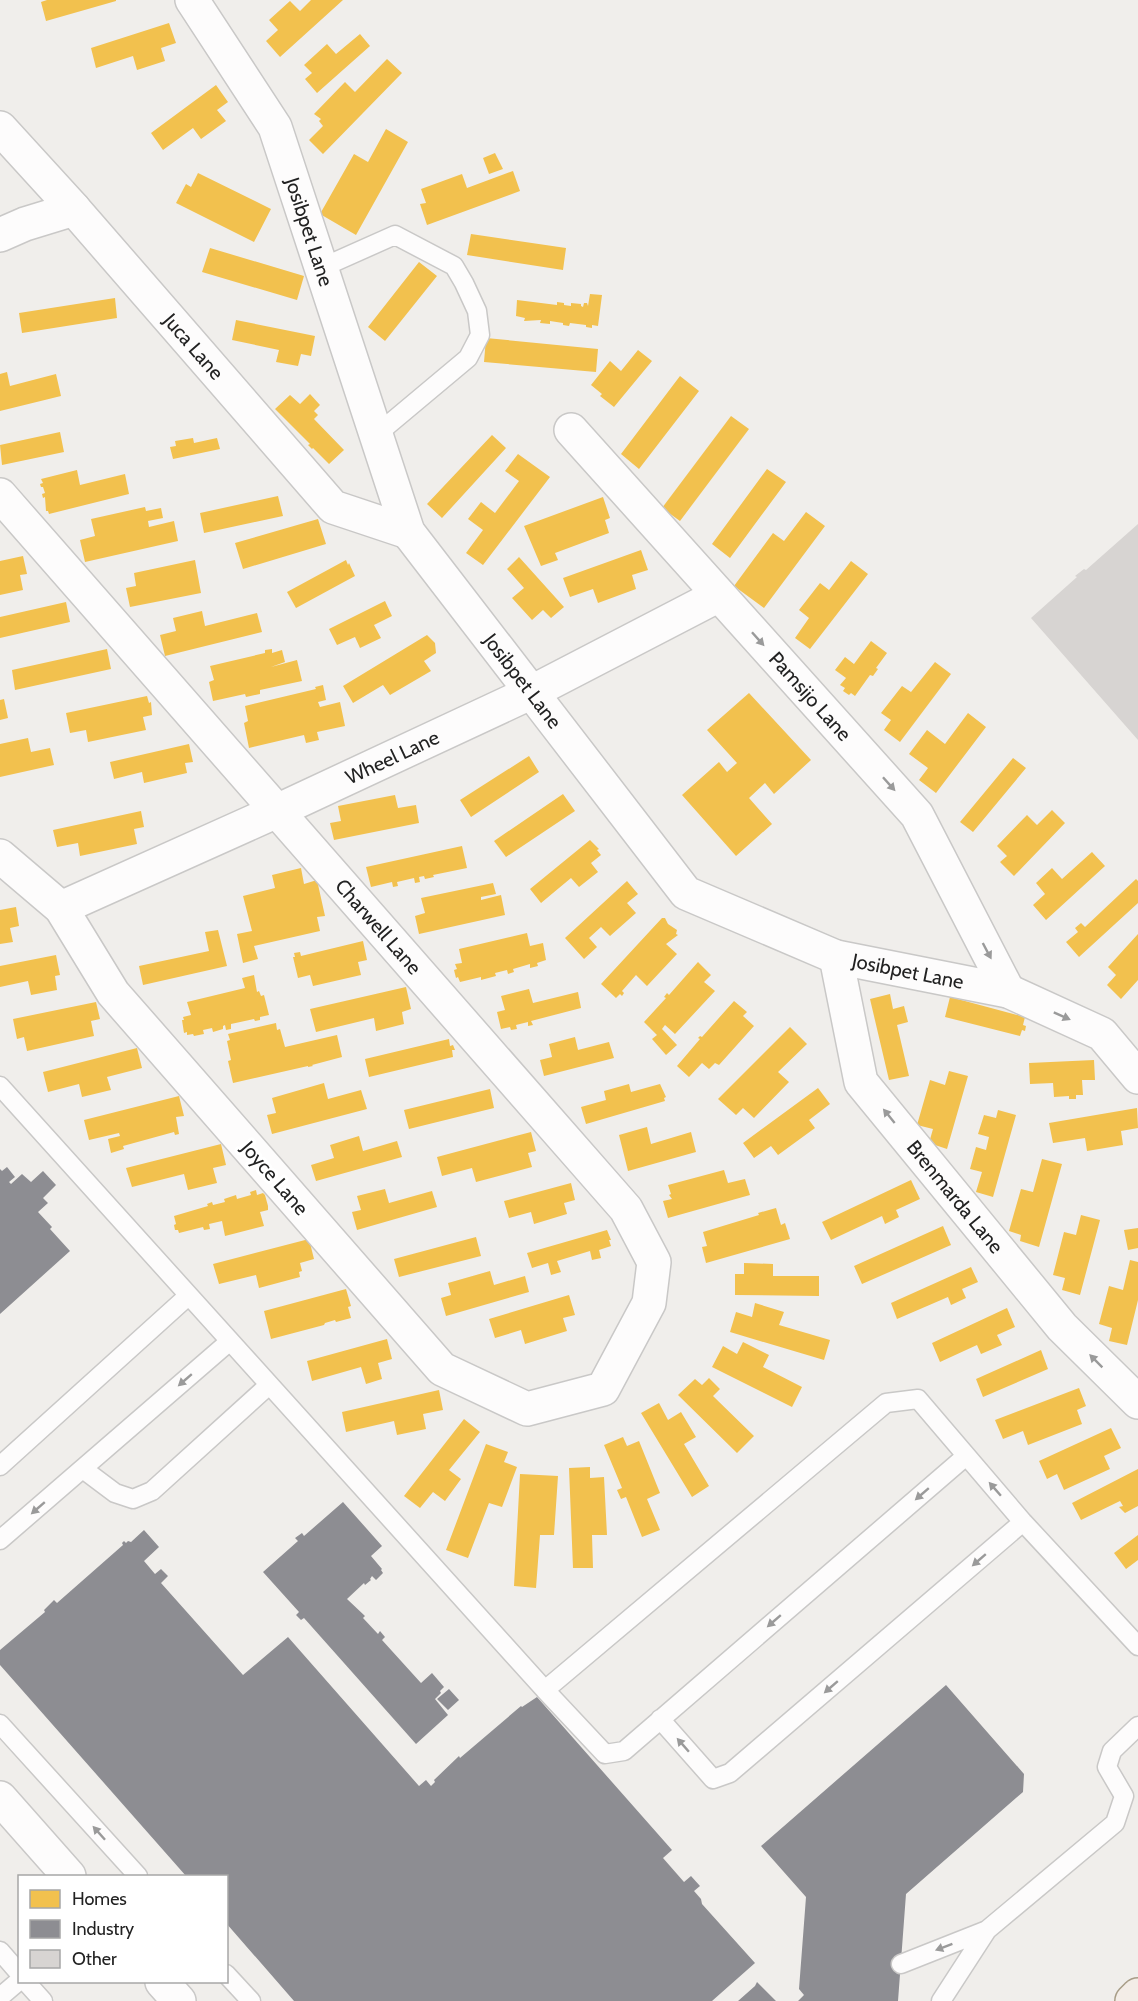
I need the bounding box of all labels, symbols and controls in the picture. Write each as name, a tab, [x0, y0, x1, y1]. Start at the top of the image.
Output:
street label: Josibpet Lane	[280, 173, 338, 289]
street label: Juca Lane	[158, 308, 229, 385]
street label: Josibpet Lane	[478, 628, 567, 733]
one-way arrow	[751, 631, 764, 646]
street label: Pamsijo Lane	[764, 647, 857, 746]
street label: Wheel Lane	[342, 725, 443, 789]
one-way arrow	[882, 776, 895, 791]
street label: Charwell Lane	[330, 874, 427, 979]
one-way arrow	[982, 943, 992, 960]
street label: Josibpet Lane	[849, 948, 966, 994]
one-way arrow	[1053, 1011, 1070, 1020]
one-way arrow	[883, 1108, 896, 1124]
street label: Joyce Lane	[236, 1135, 314, 1220]
street label: Brenmarda Lane	[902, 1136, 1009, 1258]
one-way arrow	[1089, 1354, 1104, 1368]
one-way arrow	[178, 1373, 193, 1386]
one-way arrow	[988, 1481, 1001, 1497]
one-way arrow	[915, 1487, 930, 1500]
one-way arrow	[30, 1501, 46, 1514]
one-way arrow	[972, 1553, 987, 1566]
one-way arrow	[767, 1614, 782, 1627]
one-way arrow	[824, 1680, 839, 1693]
one-way arrow	[677, 1738, 690, 1753]
one-way arrow	[93, 1826, 106, 1841]
legend	[18, 1875, 228, 1983]
text: Homes	[72, 1888, 127, 1910]
text: Industry	[72, 1918, 134, 1940]
one-way arrow	[935, 1943, 953, 1952]
text: Other	[72, 1948, 117, 1970]

